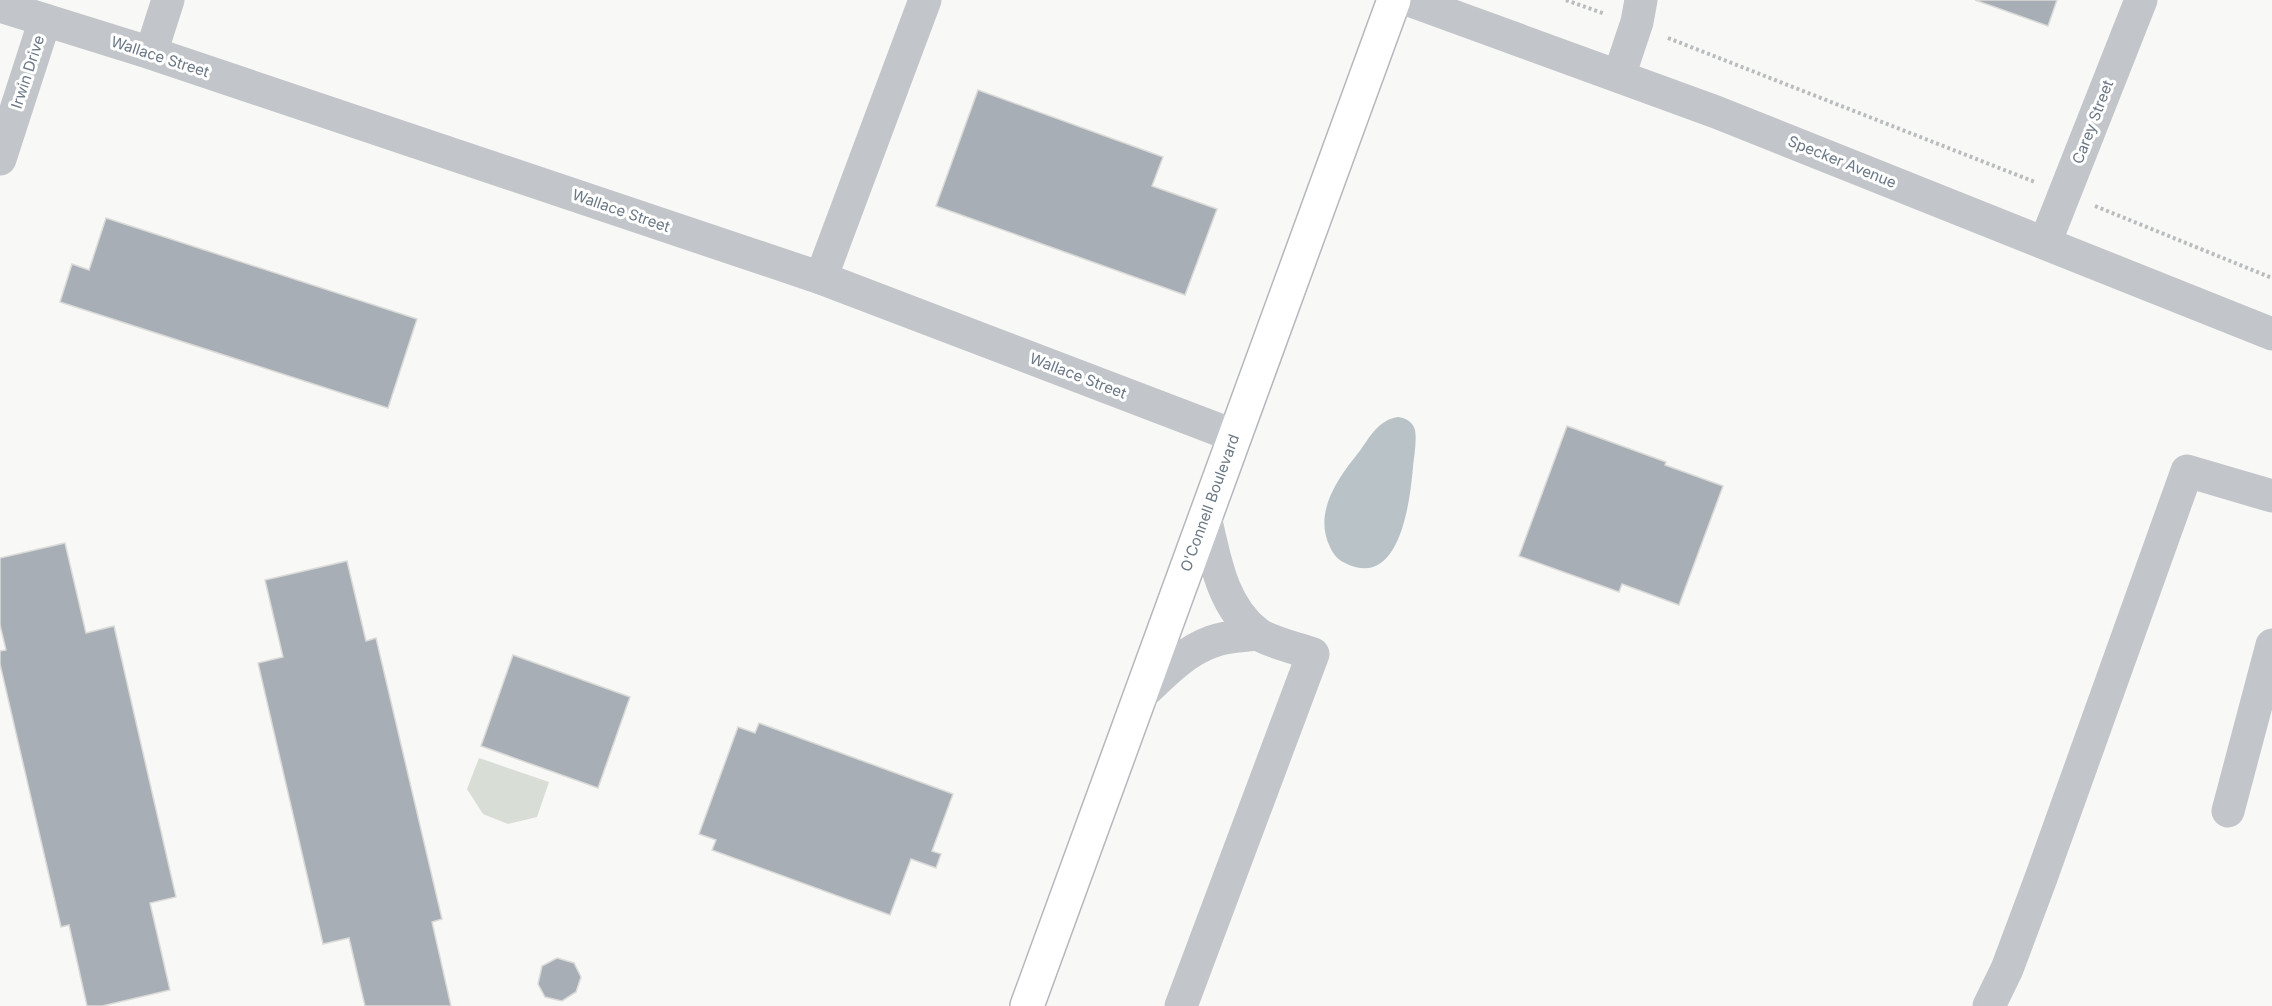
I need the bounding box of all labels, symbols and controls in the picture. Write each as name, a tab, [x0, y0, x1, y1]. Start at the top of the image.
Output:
street label: Wallace Street	[109, 32, 212, 81]
street label: Irwin Drive	[7, 33, 48, 111]
street label: Carey Street	[2068, 77, 2117, 166]
street label: Specker Avenue	[1785, 131, 1899, 192]
street label: Wallace Street	[570, 185, 673, 236]
street label: Wallace Street	[1027, 348, 1129, 403]
street label: O'Connell Boulevard	[1176, 431, 1243, 574]

